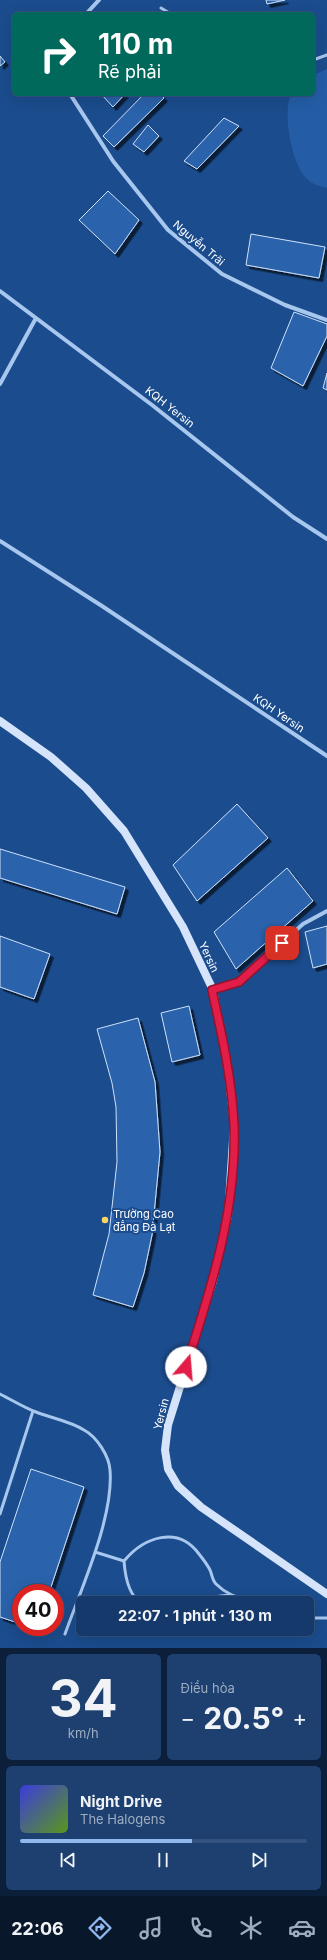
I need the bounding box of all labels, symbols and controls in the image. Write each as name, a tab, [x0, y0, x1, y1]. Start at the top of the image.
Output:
text: 110 m	[98, 27, 173, 61]
icon: right	[32, 28, 84, 80]
text: Rẽ phải	[98, 61, 161, 82]
street label: Nguyễn Trãi	[170, 217, 228, 269]
street label: KQH Yersin	[142, 383, 198, 431]
street label: KQH Yersin	[251, 691, 307, 735]
pin	[265, 926, 299, 960]
icon: arrive	[271, 932, 293, 954]
street label: Yersin	[196, 939, 222, 975]
place label: Trường Cao đẳng Đà Lạt	[113, 1207, 176, 1234]
marker: Trường Cao đẳng Đà Lạt	[100, 1215, 110, 1225]
position arrow	[165, 1346, 207, 1388]
street label: Yersin	[150, 1397, 172, 1431]
speed limit sign: 40	[12, 1584, 64, 1636]
text: 22:07 · 1 phút · 130 m	[118, 1606, 272, 1625]
text: 34	[49, 1667, 118, 1730]
text: Điều hòa	[181, 1680, 235, 1696]
text: 20.5°	[203, 1700, 284, 1736]
text: −	[181, 1705, 195, 1731]
text: +	[292, 1705, 307, 1731]
text: km/h	[68, 1725, 99, 1741]
text: Night Drive	[80, 1792, 162, 1811]
text: The Halogens	[80, 1811, 165, 1827]
icon: previous	[57, 1849, 79, 1871]
icon: pause	[152, 1849, 174, 1871]
icon: next	[248, 1849, 270, 1871]
icon: directions	[86, 1914, 114, 1942]
icon: music	[137, 1914, 165, 1942]
icon: phone	[187, 1914, 215, 1942]
icon: climate	[237, 1914, 265, 1942]
icon: car	[288, 1914, 316, 1942]
text: 22:06	[11, 1918, 64, 1939]

